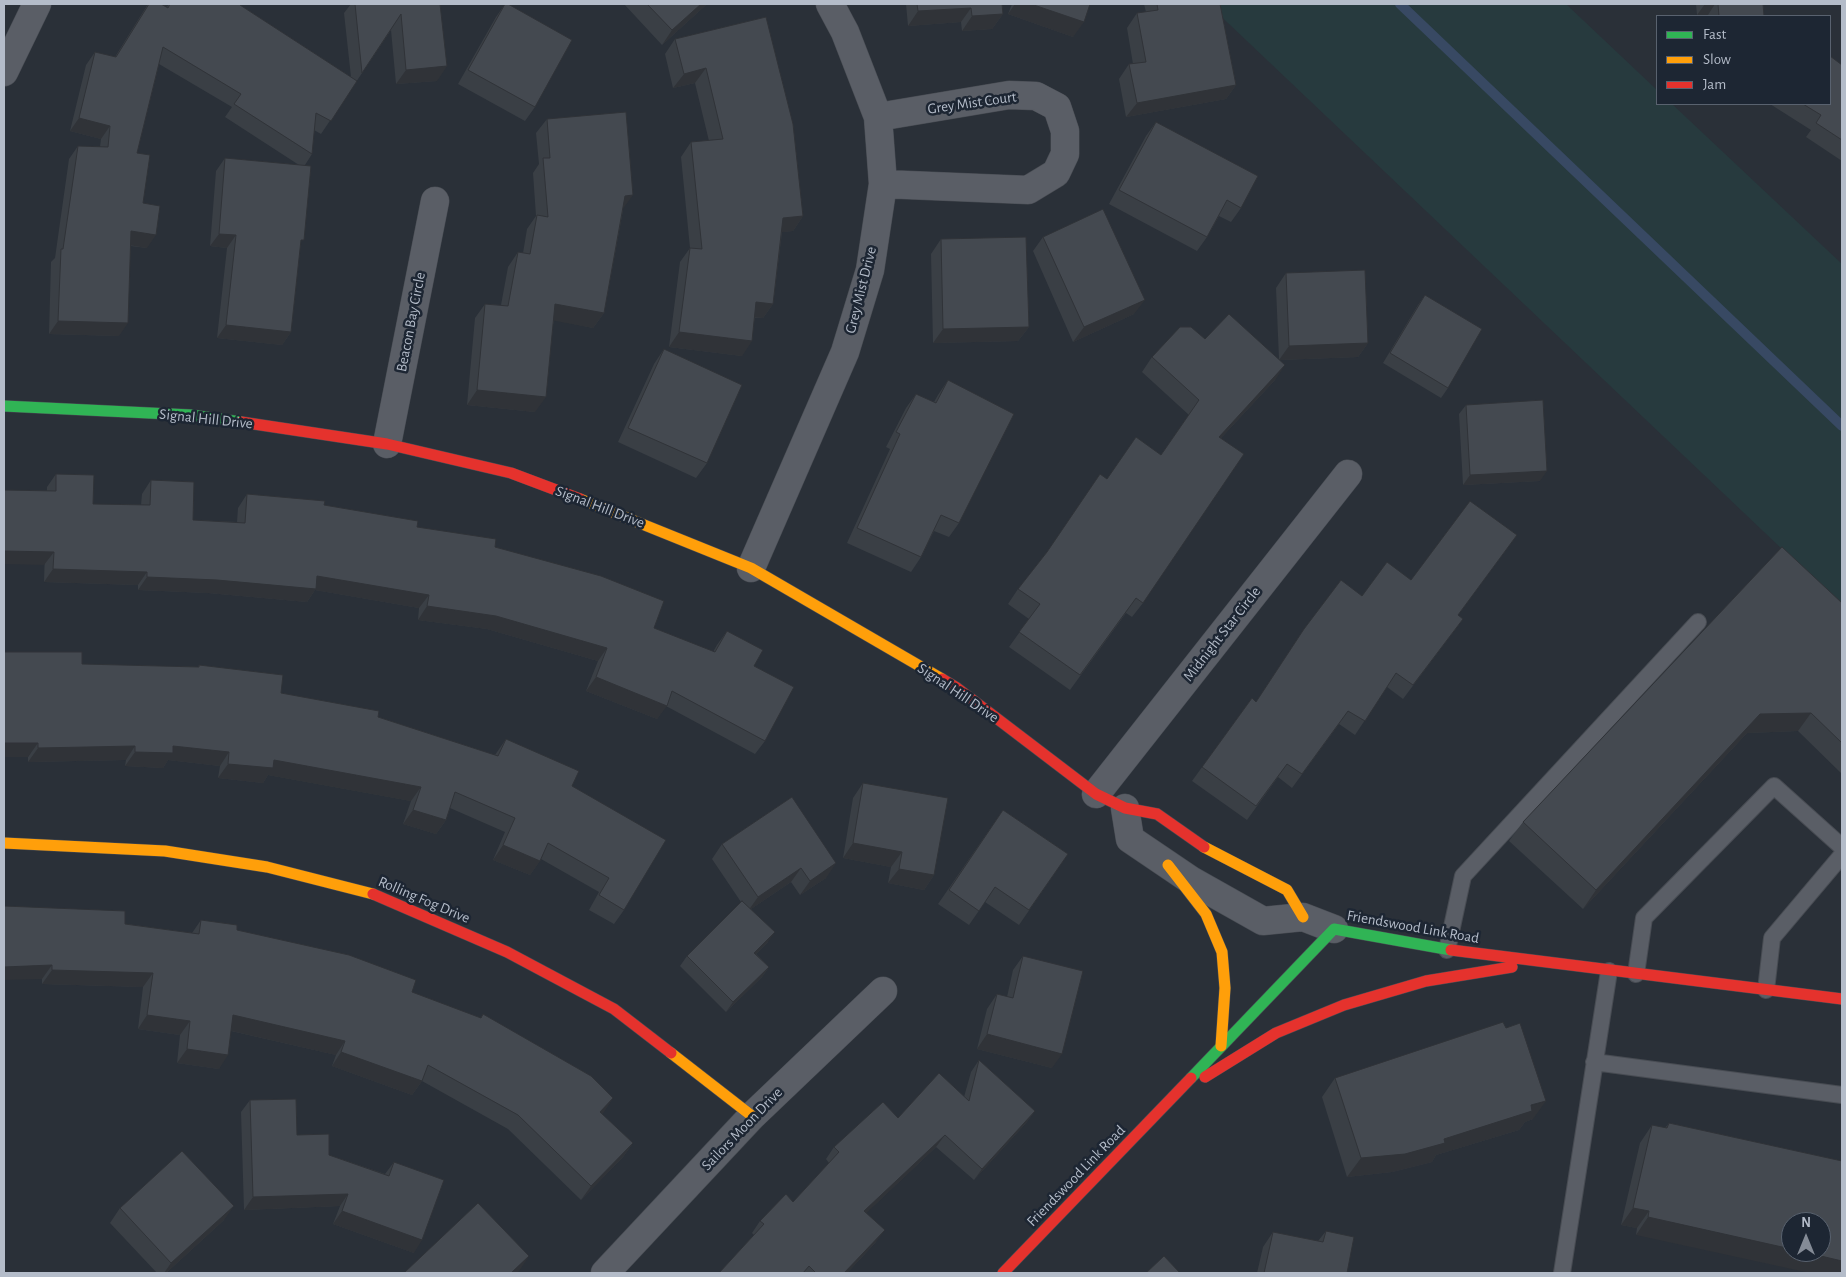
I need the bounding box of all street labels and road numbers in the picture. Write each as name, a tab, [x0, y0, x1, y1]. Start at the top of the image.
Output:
street label: Grey Mist Court	[926, 88, 1018, 118]
street label: Grey Mist Drive	[842, 245, 880, 335]
street label: Beacon Bay Circle	[393, 271, 429, 373]
street label: Signal Hill Drive	[158, 405, 254, 433]
street label: Signal Hill Drive	[553, 482, 647, 532]
street label: Midnight Star Circle	[1179, 583, 1265, 685]
street label: Signal Hill Drive	[914, 659, 1002, 727]
street label: Rolling Fog Drive	[375, 873, 473, 927]
street label: Friendswood Link Road	[1345, 906, 1481, 948]
street label: Sailors Moon Drive	[698, 1084, 786, 1174]
street label: Friendswood Link Road	[1023, 1122, 1129, 1230]

